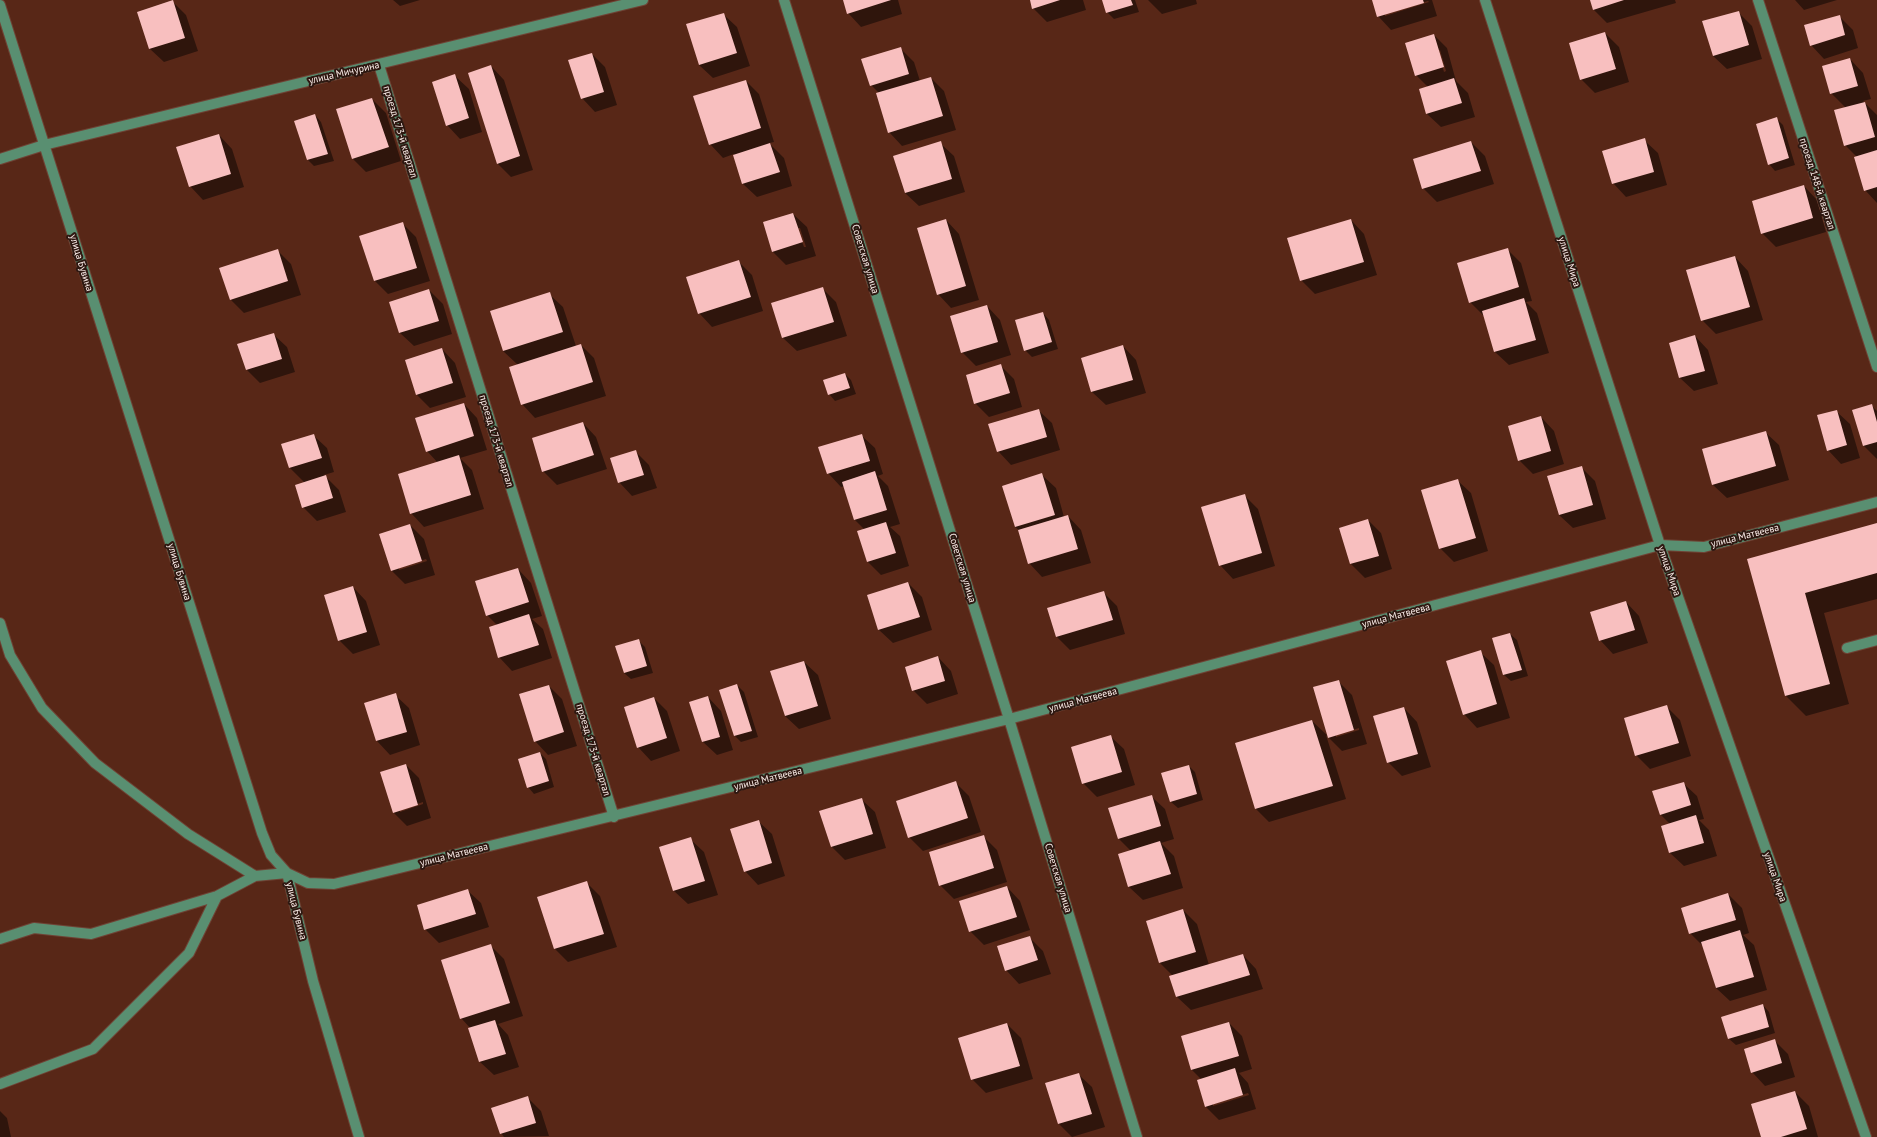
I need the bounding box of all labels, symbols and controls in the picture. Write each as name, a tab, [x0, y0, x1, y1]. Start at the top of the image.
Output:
street label: улица Мичурина	[307, 59, 381, 87]
street label: проезд 173-й квартал	[380, 84, 420, 180]
street label: проезд 148-й квартал	[1797, 137, 1837, 231]
street label: Советская улица	[849, 223, 881, 295]
street label: улица Бувина	[67, 233, 95, 293]
street label: улица Мира	[1555, 235, 1583, 289]
street label: проезд 173-й квартал	[476, 393, 516, 489]
street label: улица Матвеева	[1710, 522, 1780, 550]
street label: Советская улица	[946, 532, 978, 604]
street label: улица Бувина	[165, 542, 193, 602]
street label: улица Мира	[1655, 545, 1683, 597]
street label: улица Матвеева	[1361, 601, 1431, 631]
street label: улица Матвеева	[1048, 685, 1118, 715]
street label: проезд 173-й квартал	[573, 702, 613, 798]
street label: улица Матвеева	[733, 765, 803, 793]
street label: улица Матвеева	[419, 841, 489, 869]
street label: Советская улица	[1042, 842, 1074, 914]
street label: улица Мира	[1761, 851, 1789, 903]
street label: улица Бувина	[283, 881, 309, 941]

